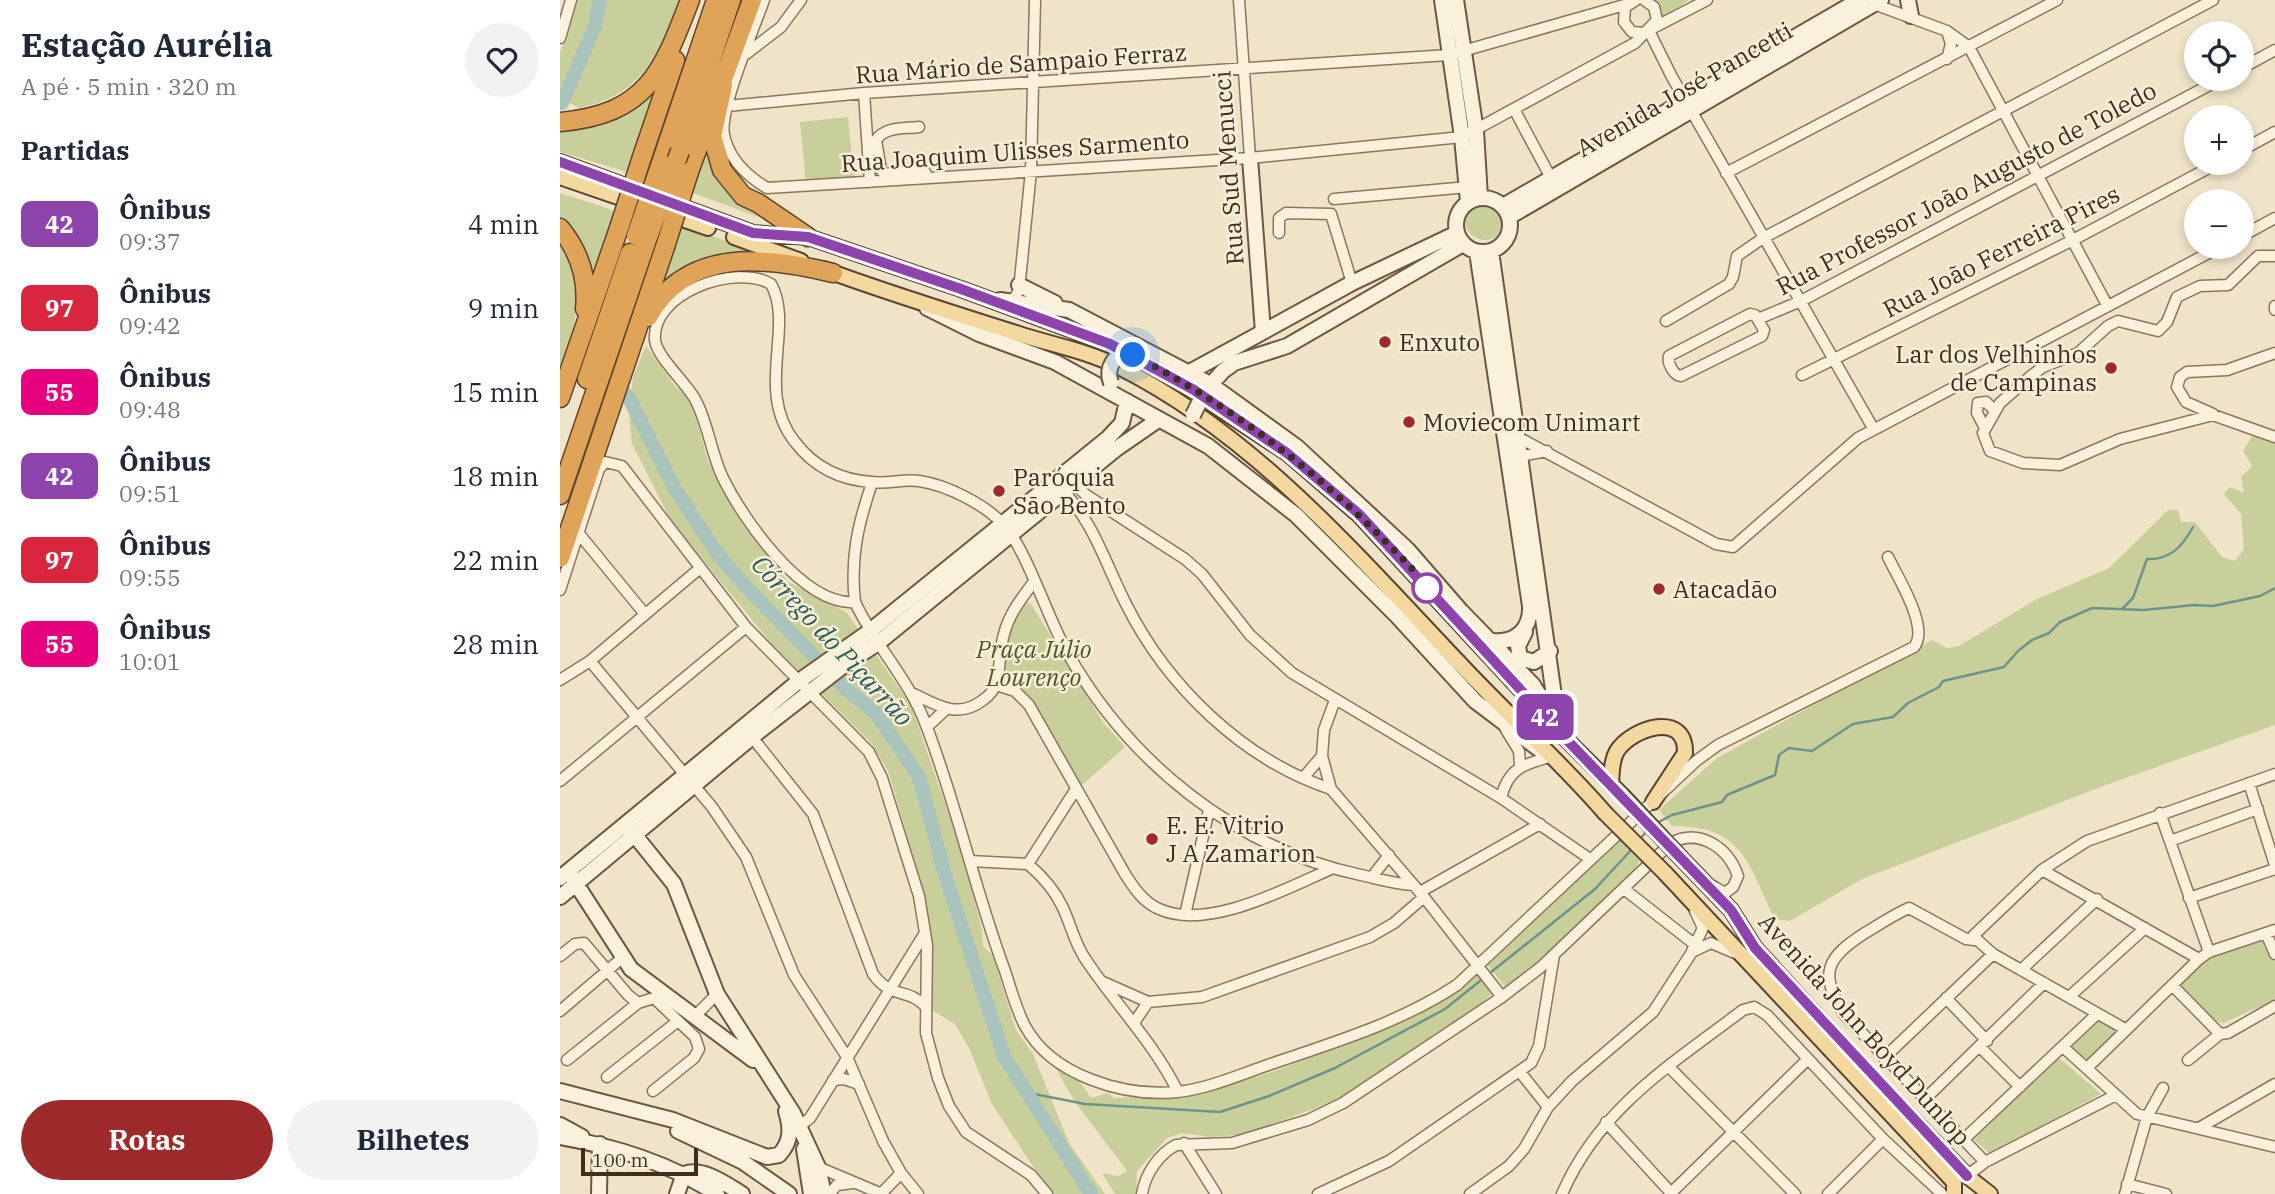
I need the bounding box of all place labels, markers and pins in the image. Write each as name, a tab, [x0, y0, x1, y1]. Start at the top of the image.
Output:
place label: Enxuto	[1399, 326, 1480, 358]
marker: Enxuto	[1377, 334, 1393, 350]
place label: Lar dos Velhinhos de Campinas	[1895, 338, 2097, 398]
marker: Lar dos Velhinhos de Campinas	[2103, 360, 2119, 376]
place label: Moviecom Unimart	[1423, 406, 1640, 438]
marker: Moviecom Unimart	[1401, 414, 1417, 430]
place label: Paróquia São Bento	[1013, 461, 1126, 521]
marker: Paróquia São Bento	[991, 483, 1007, 499]
unlabelled marker	[1412, 573, 1442, 603]
place label: Atacadão	[1673, 573, 1777, 605]
marker: Atacadão	[1651, 581, 1667, 597]
place label: E. E. Vitrio J A Zamarion	[1166, 809, 1316, 869]
marker: E. E. Vitrio J A Zamarion	[1144, 831, 1160, 847]

